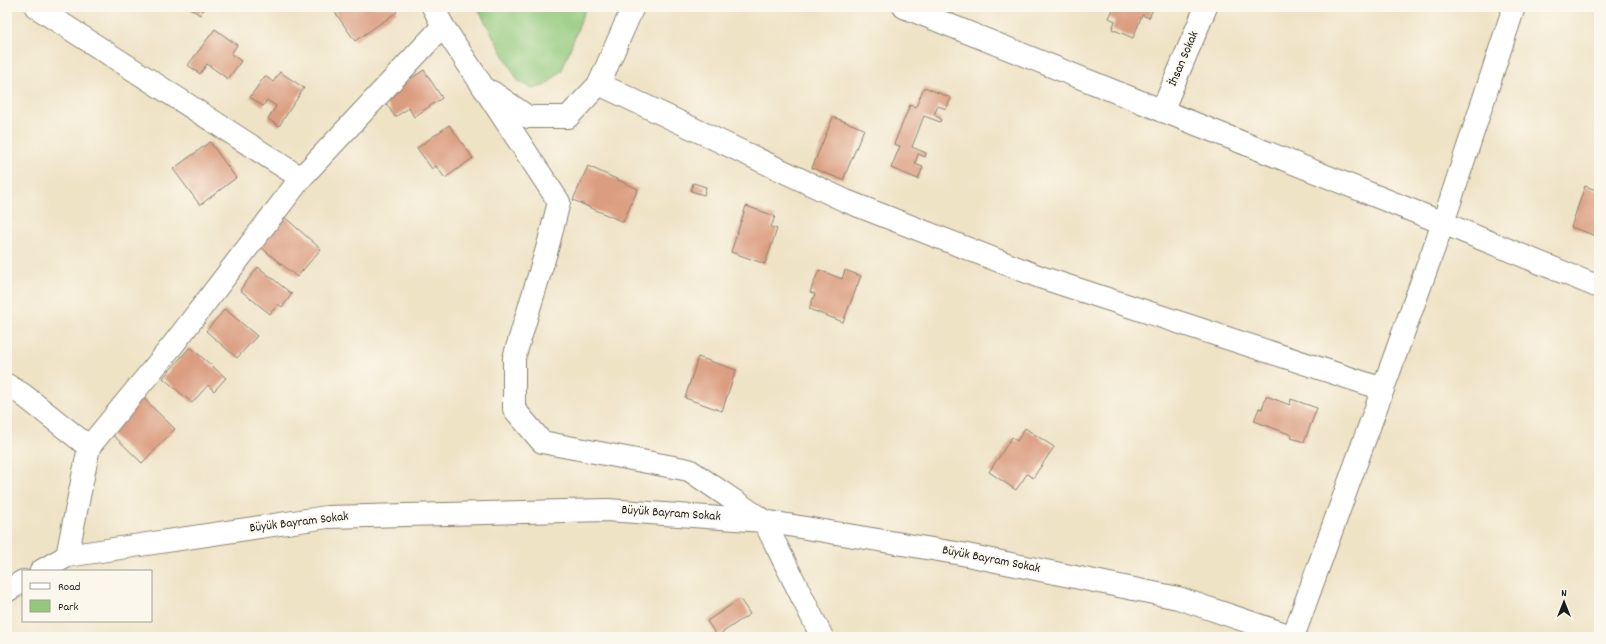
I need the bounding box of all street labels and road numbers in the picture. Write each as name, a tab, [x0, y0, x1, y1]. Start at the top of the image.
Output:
street label: İhsan Sokak	[1164, 28, 1204, 90]
street label: Büyük Bayram Sokak	[621, 501, 721, 527]
street label: Büyük Bayram Sokak	[248, 508, 350, 538]
street label: Büyük Bayram Sokak	[940, 541, 1042, 579]

